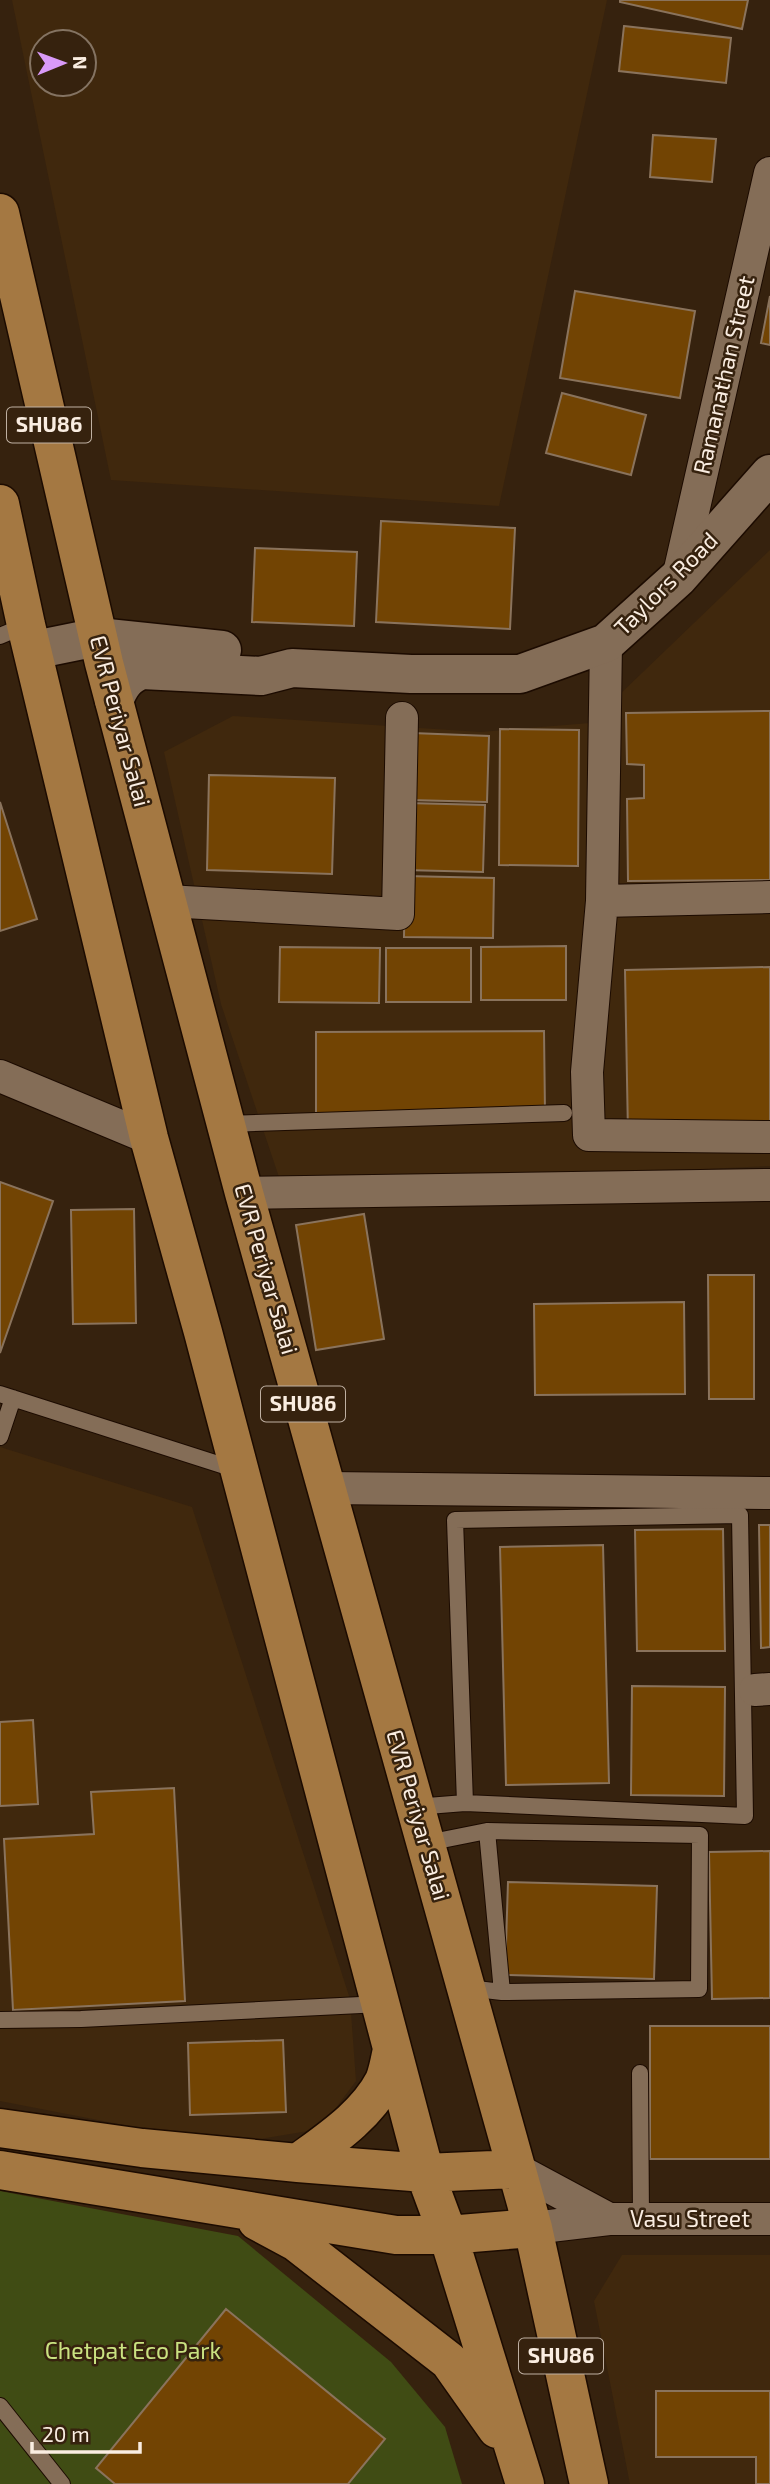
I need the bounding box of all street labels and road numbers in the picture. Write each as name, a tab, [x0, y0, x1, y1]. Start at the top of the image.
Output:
street label: Ramanathan Street	[687, 273, 760, 477]
road number: SHU86	[7, 408, 91, 442]
street label: Taylors Road	[608, 526, 723, 641]
street label: EVR Periyar Salai	[85, 632, 157, 809]
street label: EVR Periyar Salai	[229, 1180, 305, 1357]
road number: SHU86	[261, 1386, 345, 1422]
street label: EVR Periyar Salai	[381, 1726, 457, 1903]
street label: Vasu Street	[630, 2204, 750, 2232]
road number: SHU86	[519, 2338, 603, 2374]

